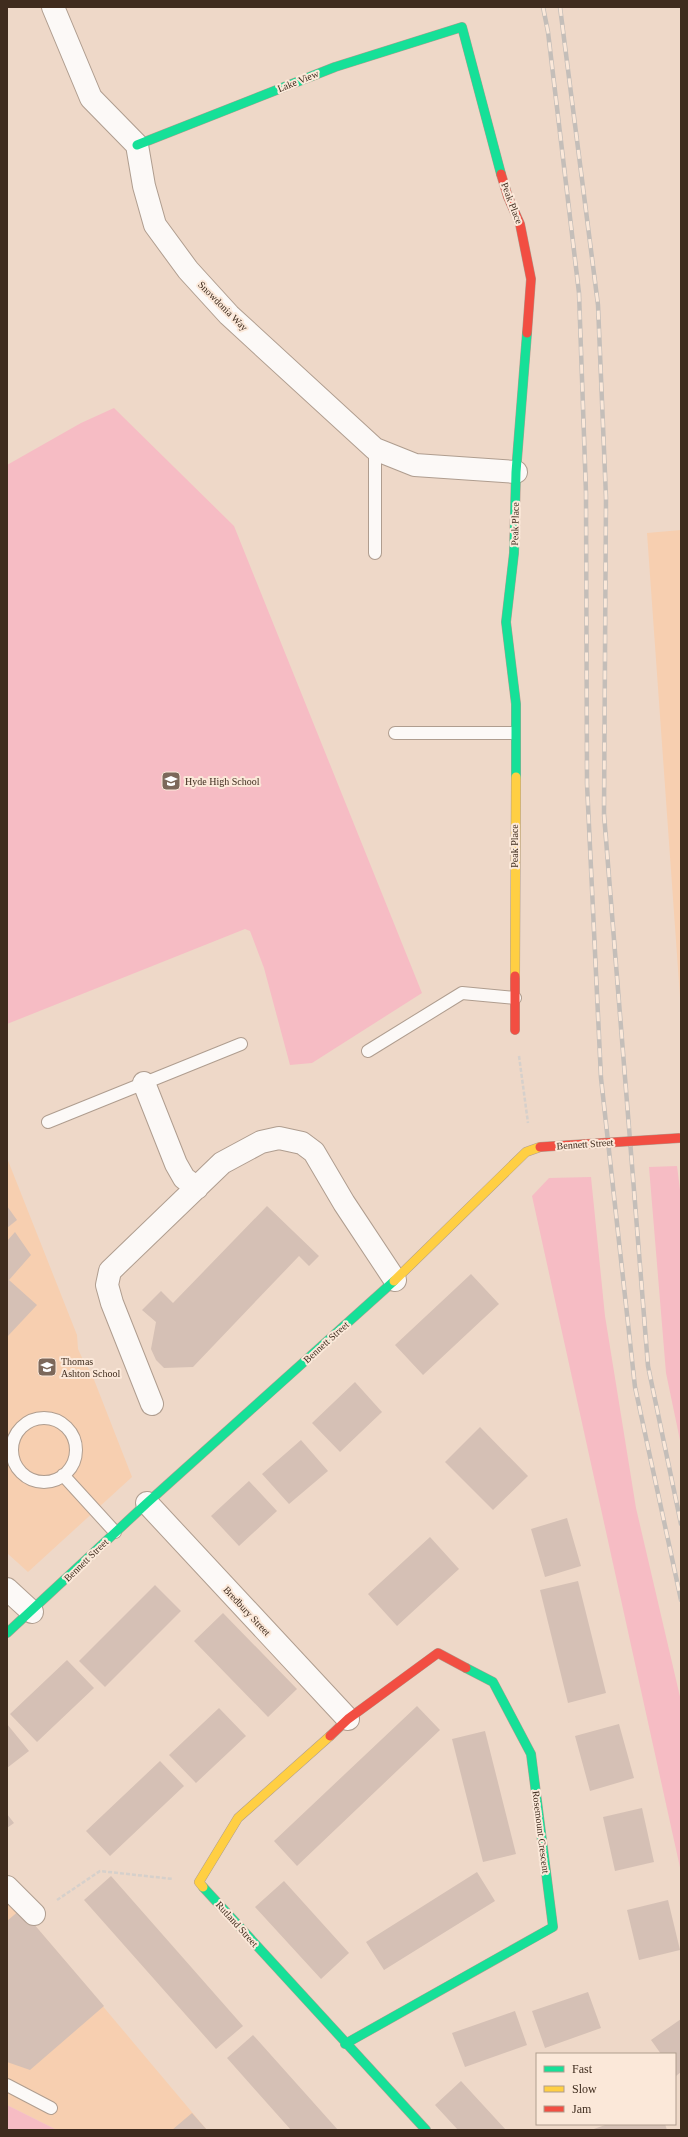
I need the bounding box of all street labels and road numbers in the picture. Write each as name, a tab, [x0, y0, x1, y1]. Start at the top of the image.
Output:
street label: Lake View	[276, 67, 321, 94]
street label: Peak Place	[499, 181, 525, 226]
street label: Snowdonia Way	[196, 279, 250, 333]
street label: Peak Place	[509, 502, 521, 546]
street label: Peak Place	[509, 824, 520, 868]
street label: Bennett Street	[556, 1137, 614, 1151]
street label: Bennett Street	[301, 1319, 351, 1365]
street label: Bennett Street	[62, 1536, 110, 1584]
street label: Bredbury Street	[221, 1584, 273, 1638]
street label: Rosemount Crescent	[530, 1790, 552, 1874]
street label: Rutland Street	[214, 1899, 260, 1949]

